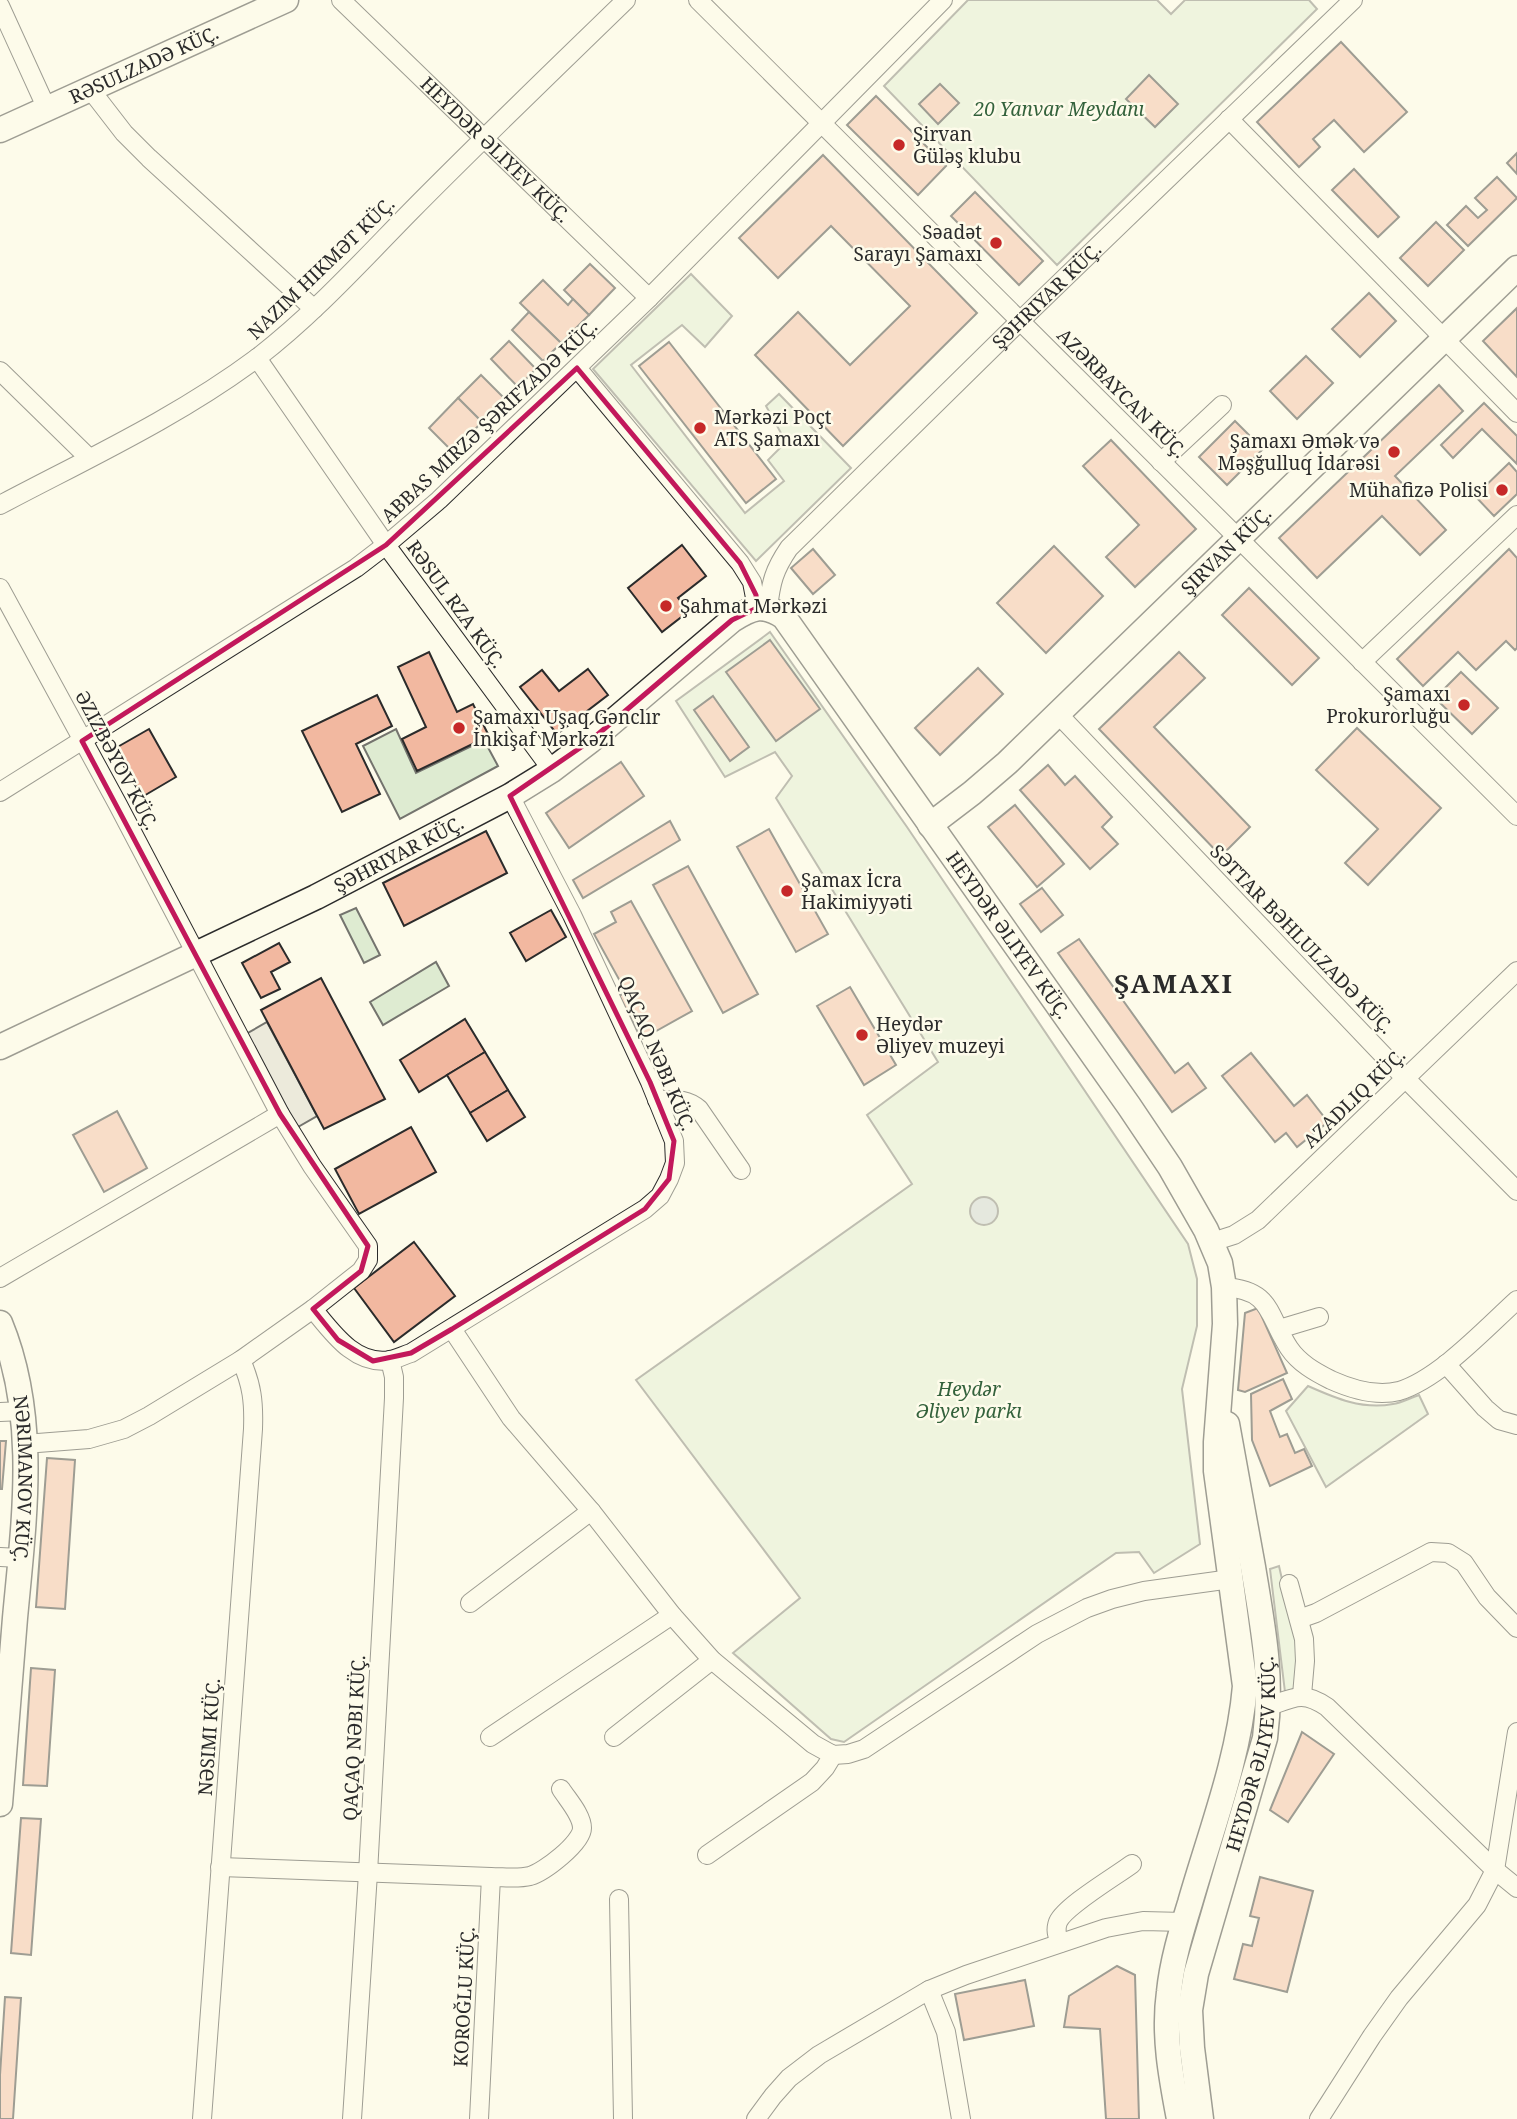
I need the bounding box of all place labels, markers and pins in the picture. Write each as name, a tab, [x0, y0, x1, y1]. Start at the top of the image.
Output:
place label: Şirvan Güləş klubu	[913, 121, 1021, 169]
marker: Şirvan Güləş klubu	[891, 137, 907, 153]
place label: Səadət Sarayı Şamaxı	[854, 219, 982, 267]
marker: Səadət Sarayı Şamaxı	[988, 235, 1004, 251]
place label: Mərkəzi Poçt ATS Şamaxı	[714, 404, 832, 452]
marker: Mərkəzi Poçt ATS Şamaxı	[692, 420, 708, 436]
place label: Şamaxı Əmək və Məşğulluq İdarəsi	[1218, 428, 1380, 476]
marker: Şamaxı Əmək və Məşğulluq İdarəsi	[1386, 444, 1402, 460]
place label: Mühafizə Polisi	[1349, 477, 1488, 503]
marker: Mühafizə Polisi	[1494, 482, 1510, 498]
place label: Şahmat Mərkəzi	[680, 593, 827, 619]
marker: Şahmat Mərkəzi	[658, 598, 674, 614]
place label: Şamaxı Prokurorluğu	[1326, 681, 1450, 729]
marker: Şamaxı Prokurorluğu	[1456, 697, 1472, 713]
place label: Şamaxı Uşaq Gənclır İnkişaf Mərkəzi	[473, 704, 660, 752]
marker: Şamaxı Uşaq Gənclır İnkişaf Mərkəzi	[451, 720, 467, 736]
place label: Şamax İcra Hakimiyyəti	[801, 867, 912, 915]
marker: Şamax İcra Hakimiyyəti	[779, 883, 795, 899]
place label: Heydər Əliyev muzeyi	[876, 1011, 1005, 1059]
marker: Heydər Əliyev muzeyi	[854, 1027, 870, 1043]

